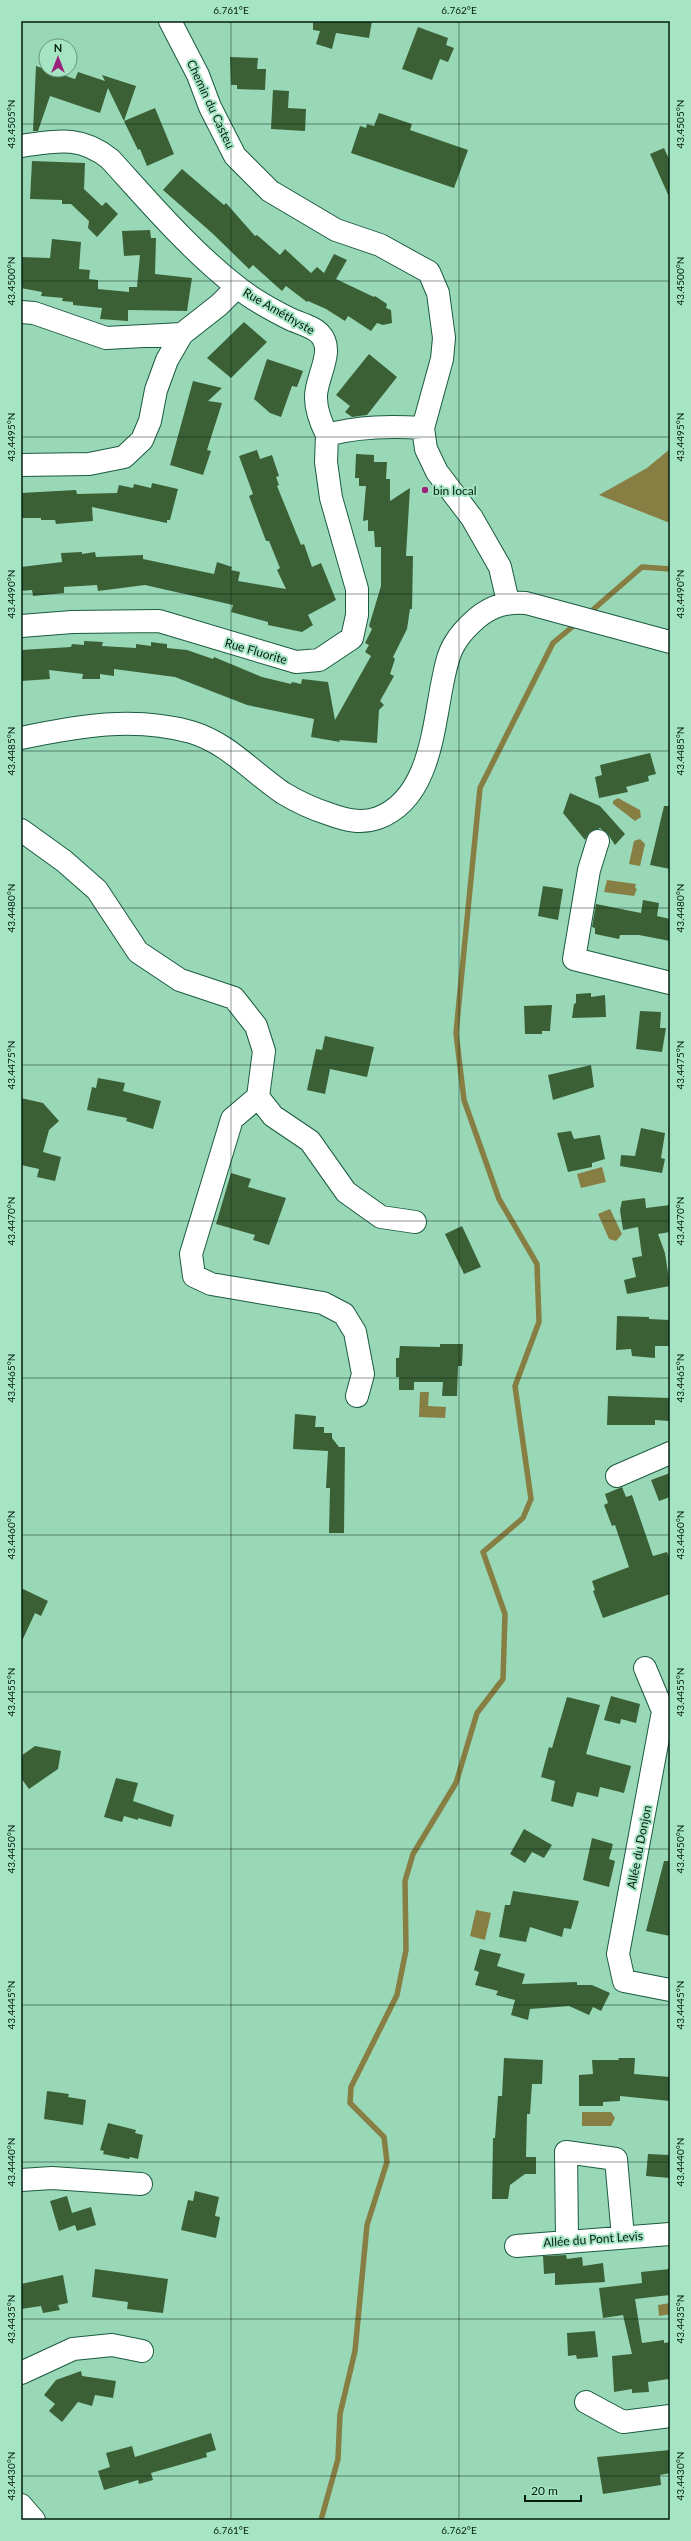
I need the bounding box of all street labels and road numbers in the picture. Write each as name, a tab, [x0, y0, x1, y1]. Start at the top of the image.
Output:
street label: Chemin du Casteu	[184, 57, 238, 151]
street label: Rue Améthyste	[241, 285, 317, 337]
street label: Rue Fluorite	[223, 635, 289, 667]
street label: Allée du Donjon	[624, 1804, 654, 1890]
street label: Allée du Pont Levis	[543, 2228, 643, 2250]

